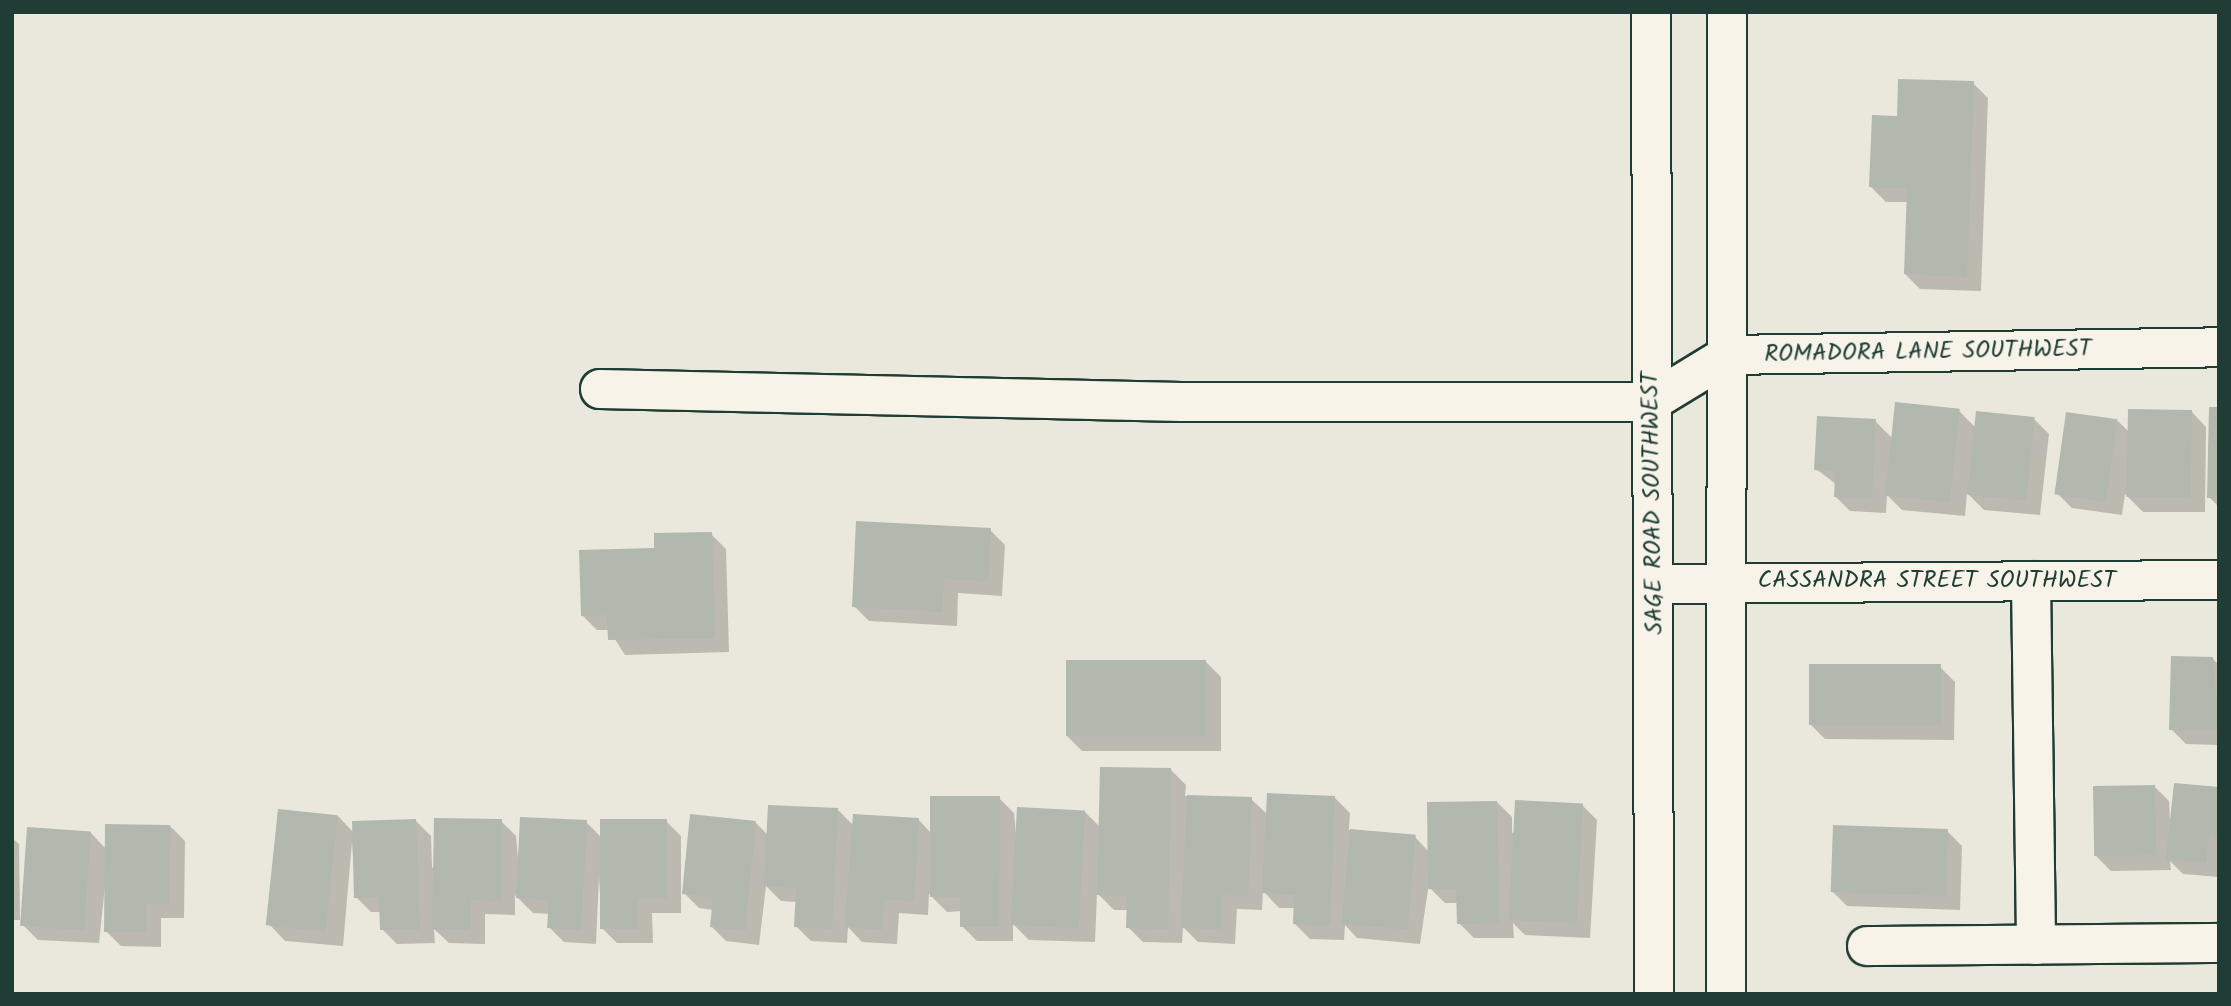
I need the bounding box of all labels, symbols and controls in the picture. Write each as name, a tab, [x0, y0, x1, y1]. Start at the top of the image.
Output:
street label: ROMADORA LANE SOUTHWEST	[1764, 335, 2092, 369]
street label: SAGE ROAD SOUTHWEST	[1636, 371, 1670, 635]
street label: CASSANDRA STREET SOUTHWEST	[1758, 567, 2116, 595]

